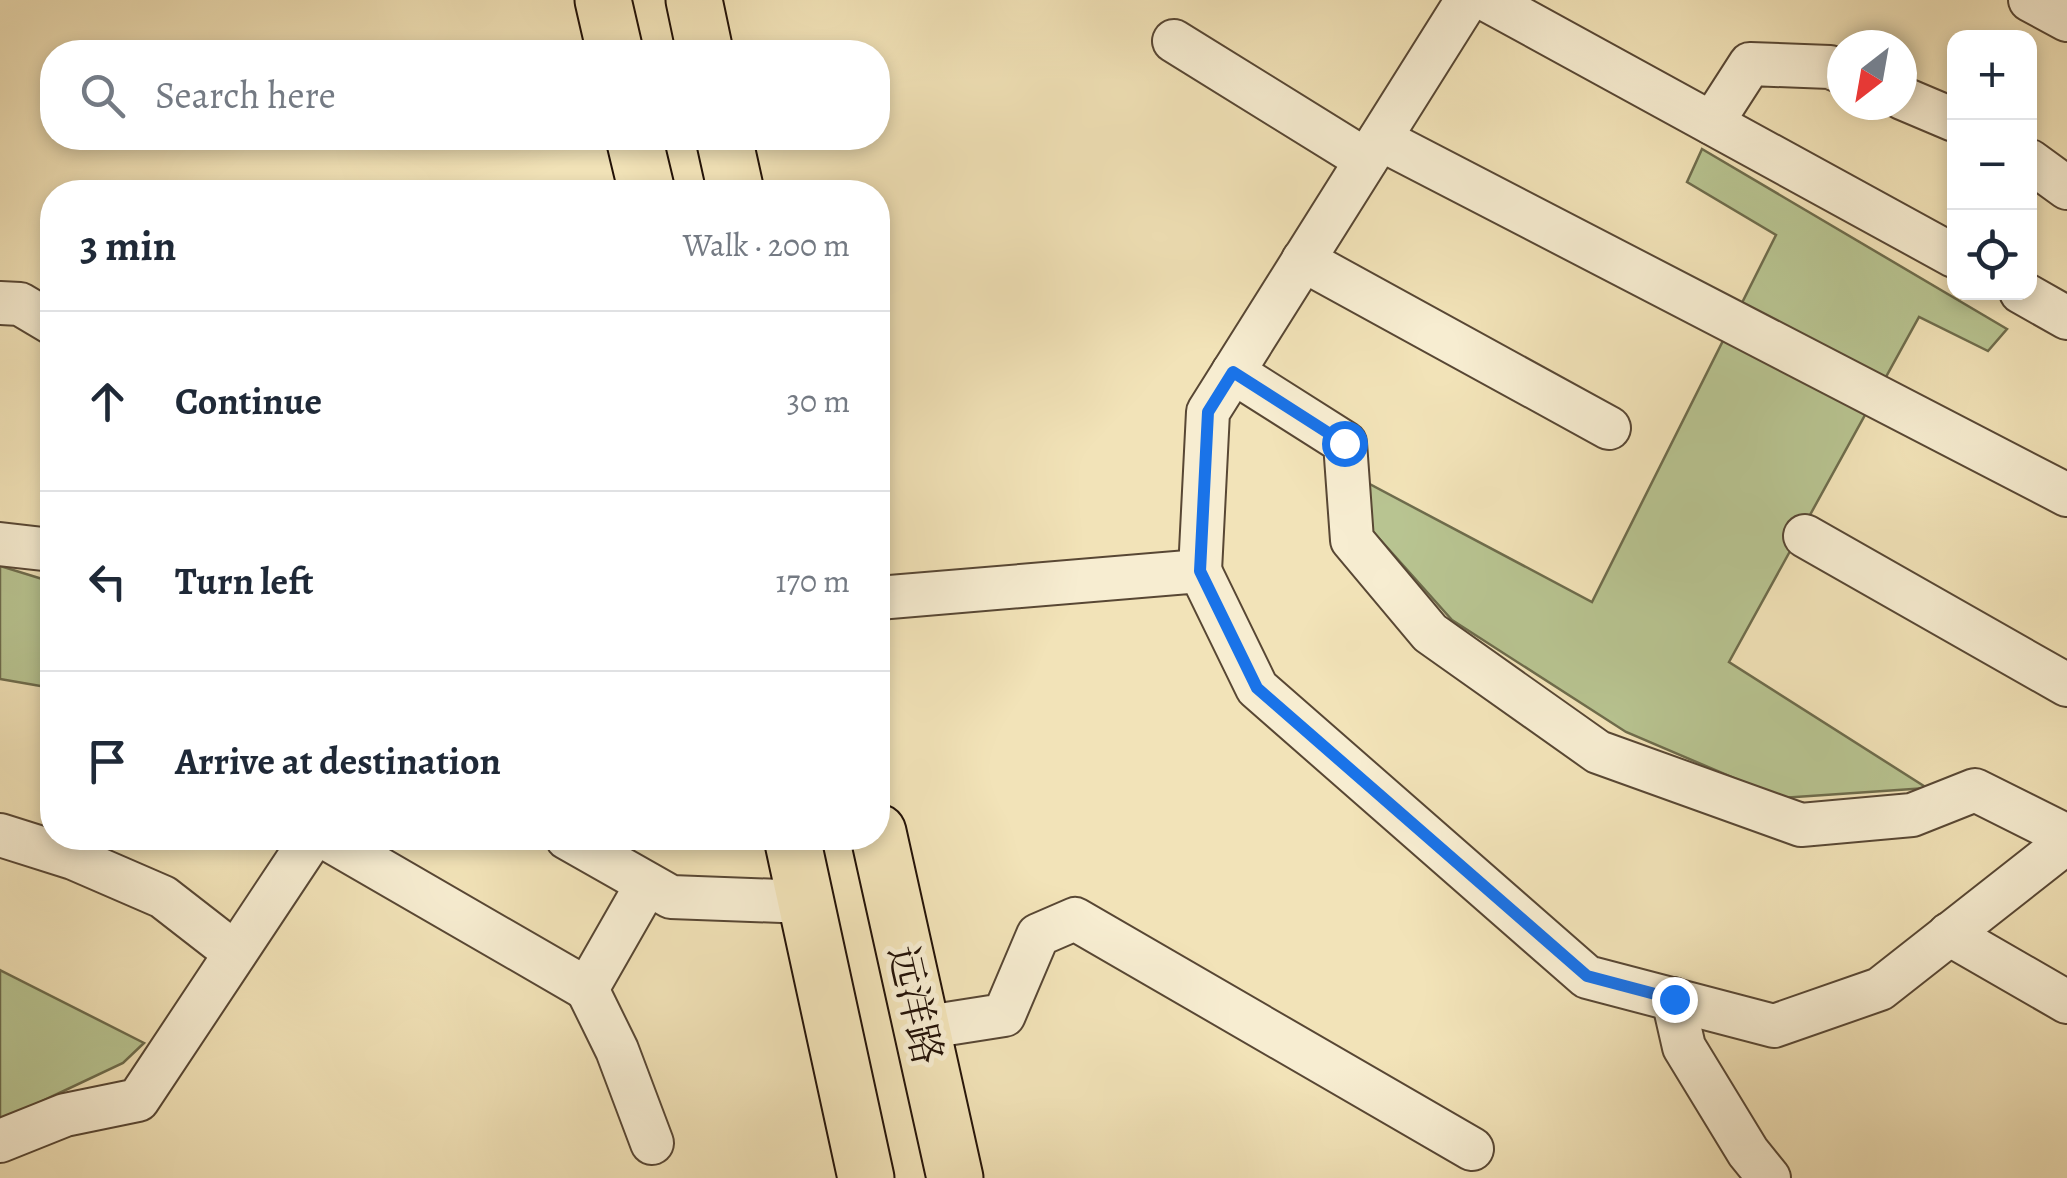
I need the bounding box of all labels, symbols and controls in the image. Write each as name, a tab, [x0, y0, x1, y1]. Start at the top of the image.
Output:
north arrow	[1827, 30, 1917, 120]
map controls	[1947, 30, 2037, 300]
button: +	[1947, 30, 2037, 120]
search box	[40, 40, 890, 150]
icon: search	[75, 68, 130, 123]
text: Search here	[155, 69, 336, 121]
button: −	[1947, 120, 2037, 210]
button: locate	[1947, 210, 2037, 300]
text: 3 min	[80, 217, 176, 274]
text: Walk · 200 m	[683, 223, 850, 267]
icon: ahead	[80, 374, 135, 429]
text: Continue	[175, 375, 322, 427]
text: 30 m	[787, 379, 850, 423]
route start	[1322, 421, 1368, 467]
icon: left	[80, 554, 135, 609]
text: Turn left	[175, 555, 314, 607]
text: 170 m	[776, 559, 850, 603]
icon: arrive	[80, 734, 135, 789]
text: Arrive at destination	[175, 735, 501, 787]
street label: 远洋路	[875, 940, 956, 1070]
route end	[1652, 977, 1698, 1023]

